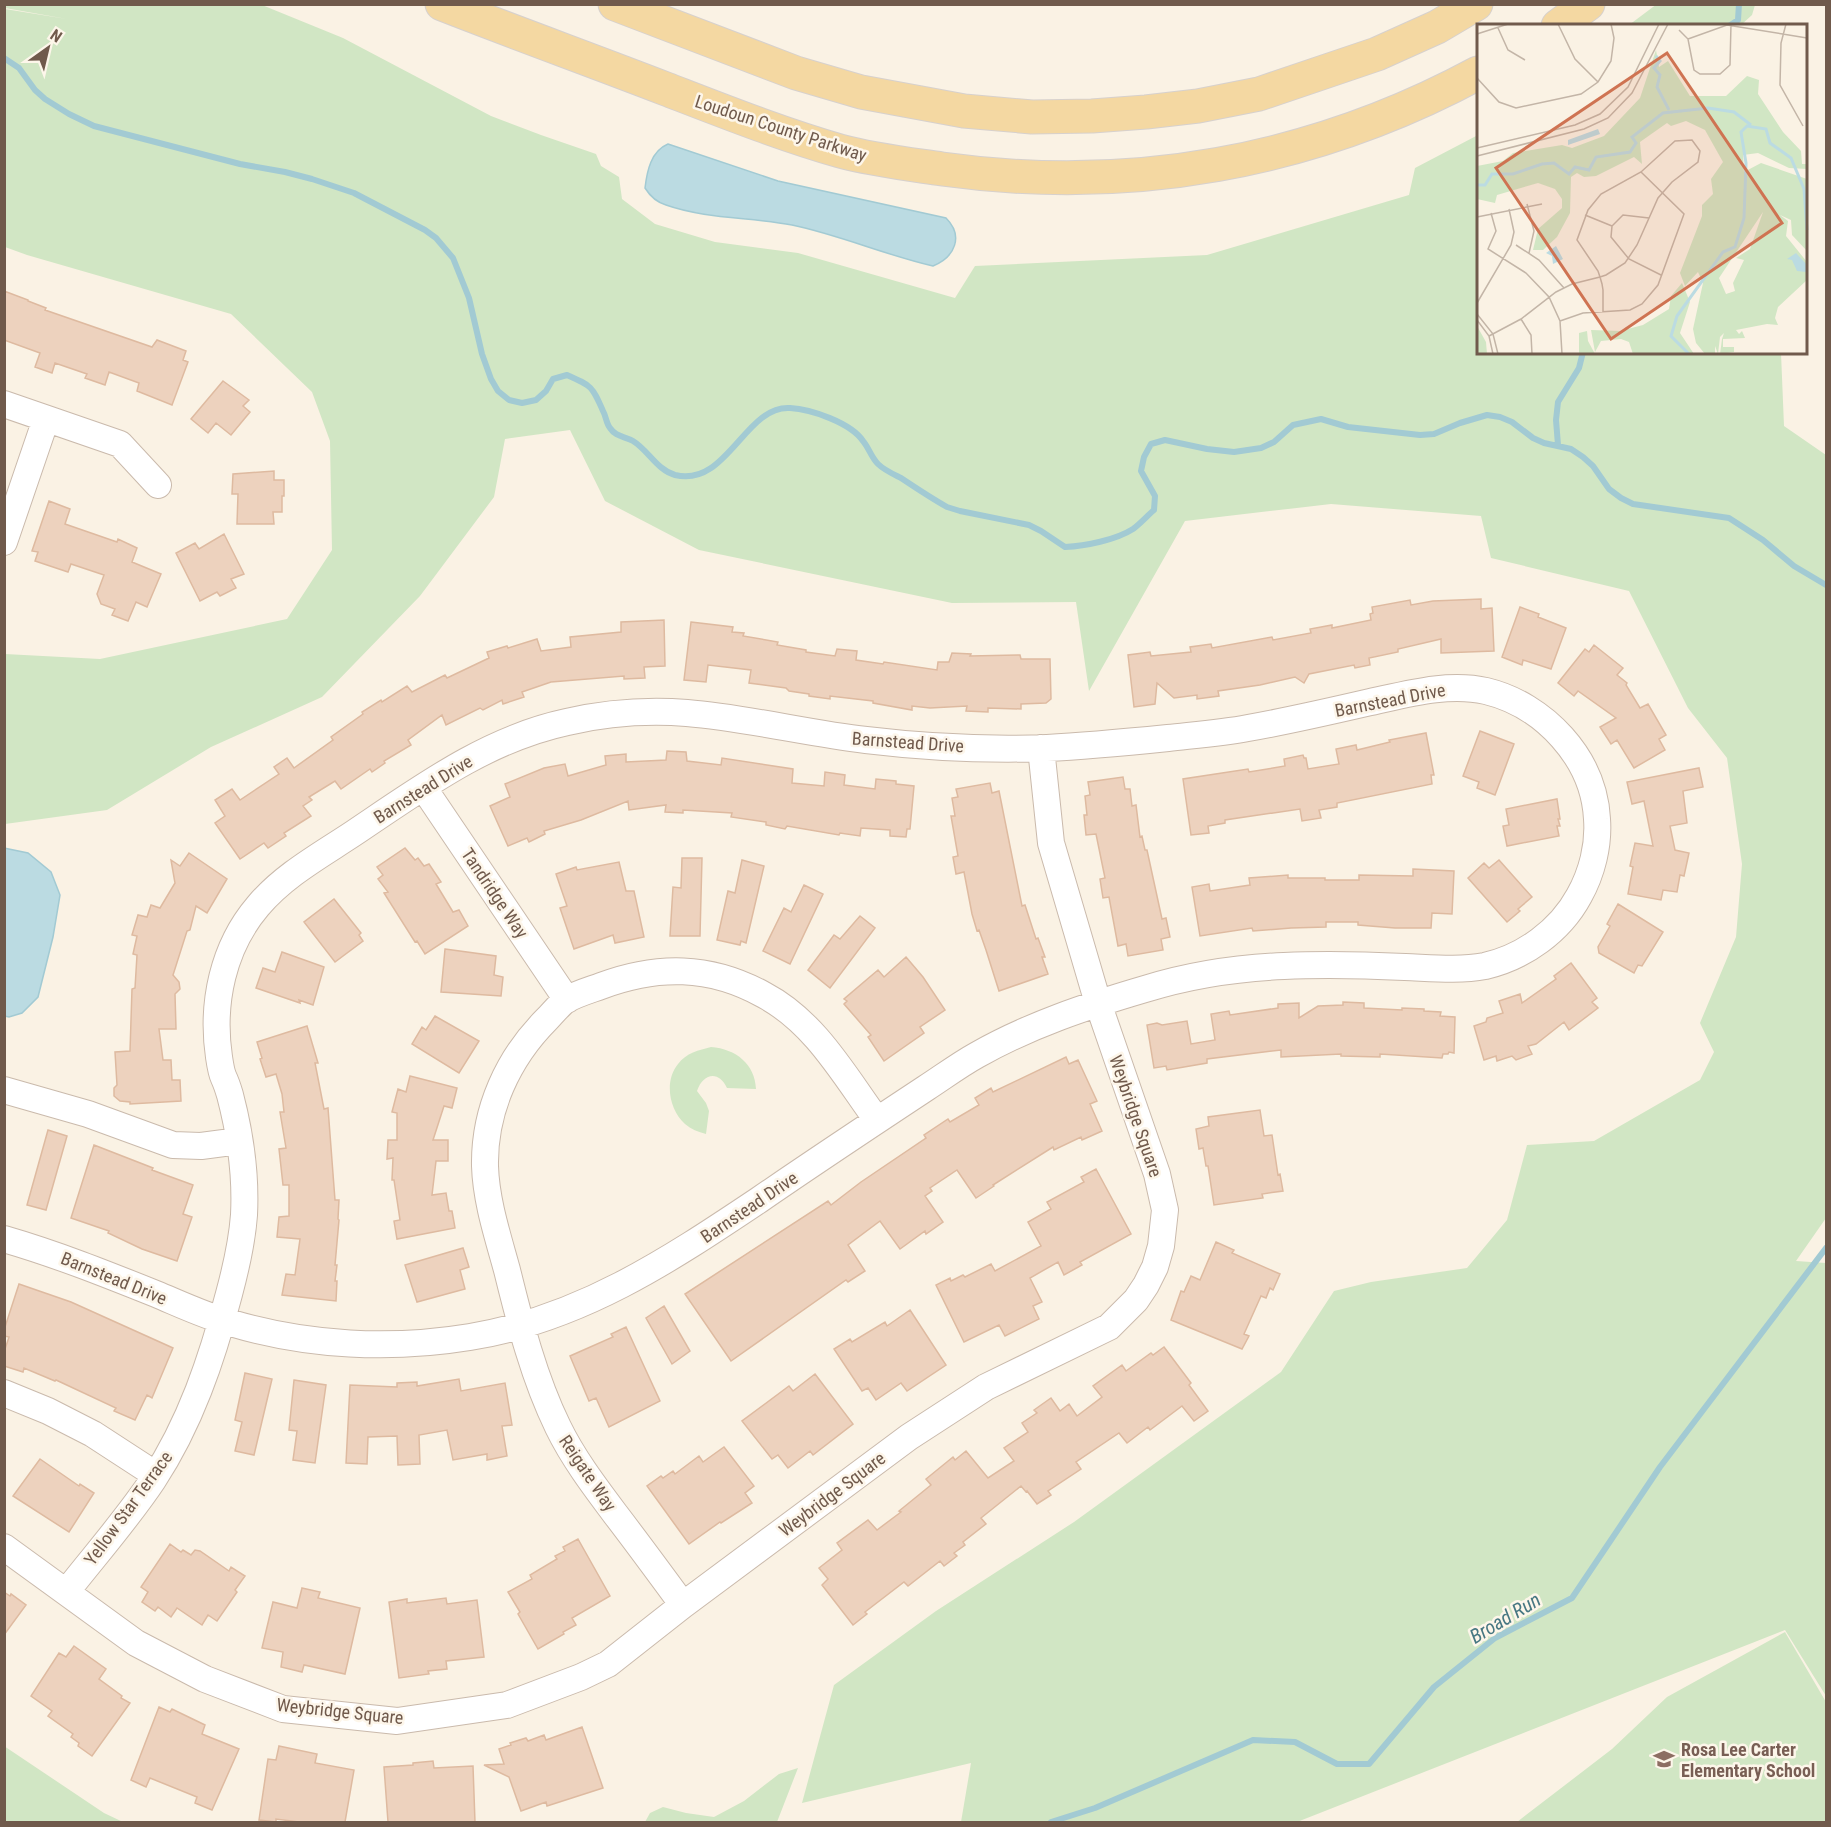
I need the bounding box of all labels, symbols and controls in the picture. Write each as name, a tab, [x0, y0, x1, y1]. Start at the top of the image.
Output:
north arrow	[18, 18, 78, 78]
inset map	[1477, 24, 1807, 354]
text: N	[47, 25, 65, 47]
street label: Loudoun County Parkway	[693, 90, 870, 166]
street label: Barnstead Drive	[1333, 679, 1447, 721]
street label: Barnstead Drive	[851, 728, 965, 756]
street label: Barnstead Drive	[370, 750, 476, 828]
street label: Tandridge Way	[457, 844, 533, 942]
street label: Weybridge Square	[1105, 1052, 1167, 1180]
street label: Barnstead Drive	[697, 1167, 801, 1247]
street label: Barnstead Drive	[58, 1247, 170, 1309]
street label: Reigate Way	[555, 1431, 621, 1515]
street label: Yellow Star Terrace	[80, 1447, 176, 1569]
street label: Weybridge Square	[775, 1447, 889, 1541]
water label: Broad Run	[1465, 1587, 1545, 1649]
street label: Weybridge Square	[275, 1694, 405, 1728]
place label: Rosa Lee Carter Elementary School	[1681, 1739, 1815, 1781]
school or university icon: Rosa Lee Carter Elementary School	[1652, 1747, 1676, 1771]

